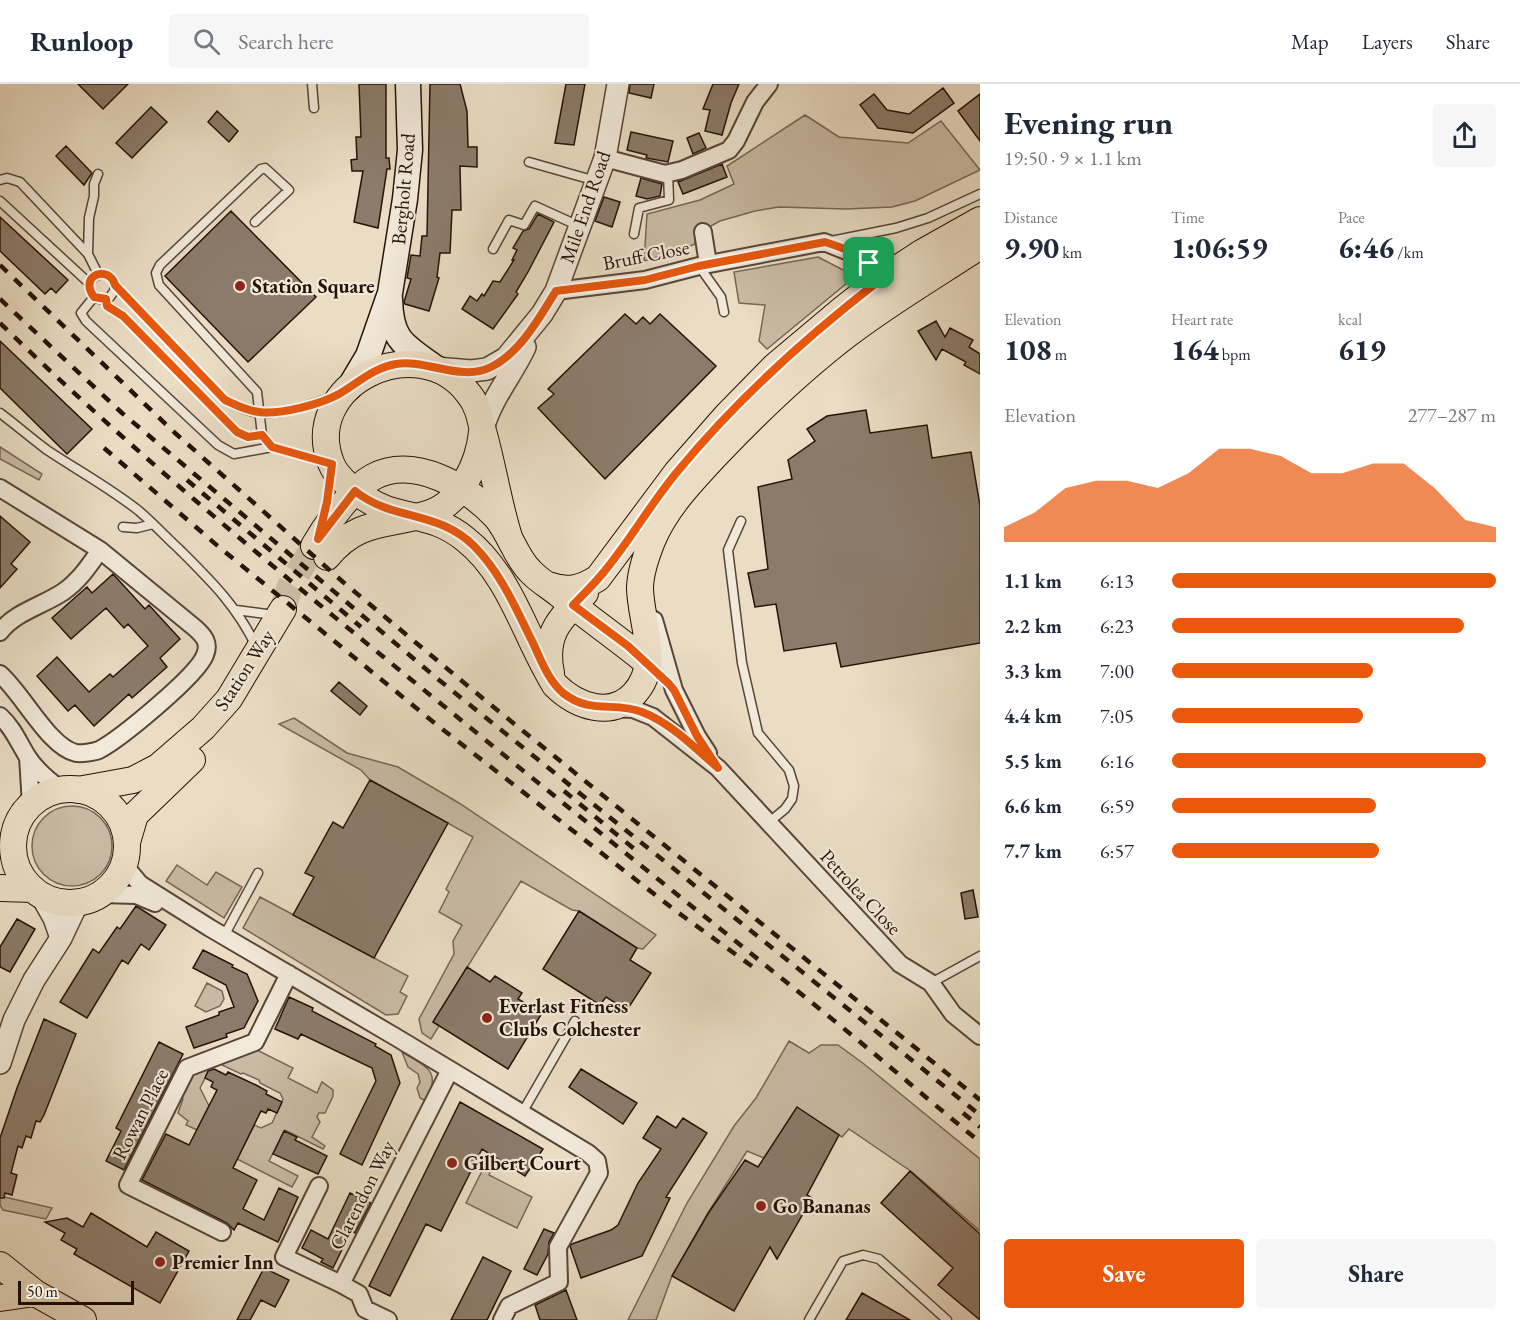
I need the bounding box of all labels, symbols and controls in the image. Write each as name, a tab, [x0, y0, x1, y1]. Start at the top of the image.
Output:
search box	[169, 14, 589, 68]
text: Runloop	[30, 23, 133, 59]
icon: search	[190, 25, 223, 58]
text: Search here	[238, 27, 334, 56]
text: Map	[1291, 28, 1329, 55]
text: Layers	[1362, 28, 1413, 55]
text: Share	[1446, 28, 1490, 55]
text: Evening run	[1004, 101, 1173, 144]
button: share	[1433, 104, 1496, 167]
street label: Bergholt Road	[385, 131, 421, 246]
text: 19:50 · 9 × 1.1 km	[1004, 145, 1142, 171]
street label: Mile End Road	[554, 146, 617, 267]
text: Distance	[1004, 207, 1057, 228]
text: Time	[1171, 207, 1204, 228]
text: Pace	[1338, 207, 1365, 228]
text: 9.90	[1004, 228, 1059, 267]
text: 1:06:59	[1171, 228, 1267, 267]
text: 6:46	[1338, 228, 1394, 267]
street label: Bruff Close	[601, 234, 692, 276]
pin	[843, 237, 894, 288]
text: km	[1059, 242, 1082, 263]
text: /km	[1394, 242, 1424, 263]
icon: arrive	[852, 246, 885, 279]
place label: Station Square	[252, 273, 375, 299]
marker: Station Square	[233, 279, 247, 293]
text: Elevation	[1004, 309, 1062, 330]
text: Heart rate	[1171, 309, 1233, 330]
text: kcal	[1338, 309, 1362, 330]
text: 108	[1004, 330, 1052, 369]
text: 164	[1171, 330, 1219, 369]
text: 619	[1338, 330, 1386, 369]
text: m	[1052, 344, 1067, 365]
text: bpm	[1219, 344, 1251, 365]
text: Elevation	[1004, 402, 1076, 428]
text: 277–287 m	[1408, 402, 1496, 428]
text: 1.1 km	[1004, 568, 1062, 594]
text: 6:13	[1100, 568, 1134, 594]
text: 2.2 km	[1004, 613, 1062, 639]
text: 6:23	[1100, 613, 1134, 639]
street label: Station Way	[208, 624, 280, 716]
text: 3.3 km	[1004, 658, 1062, 684]
text: 7:00	[1100, 658, 1134, 684]
text: 4.4 km	[1004, 703, 1062, 729]
text: 7:05	[1100, 703, 1134, 729]
text: 5.5 km	[1004, 748, 1062, 774]
text: 6:16	[1100, 748, 1134, 774]
text: 6.6 km	[1004, 793, 1062, 819]
text: 6:59	[1100, 793, 1134, 819]
text: 7.7 km	[1004, 838, 1062, 864]
text: 6:57	[1100, 838, 1134, 864]
street label: Petrolea Close	[815, 844, 908, 941]
place label: Everlast Fitness Clubs Colchester	[499, 993, 641, 1042]
marker: Everlast Fitness Clubs Colchester	[480, 1011, 494, 1025]
street label: Rowan Place	[106, 1064, 174, 1164]
street label: Clarendon Way	[323, 1136, 401, 1254]
place label: Gilbert Court	[464, 1150, 581, 1176]
marker: Gilbert Court	[445, 1156, 459, 1170]
place label: Go Bananas	[773, 1193, 871, 1219]
marker: Go Bananas	[754, 1199, 768, 1213]
button: Save	[1004, 1239, 1244, 1308]
button: Share	[1256, 1239, 1496, 1308]
place label: Premier Inn	[172, 1249, 274, 1275]
marker: Premier Inn	[153, 1255, 167, 1269]
scale bar	[18, 1278, 134, 1306]
text: 50 m	[27, 1281, 58, 1302]

